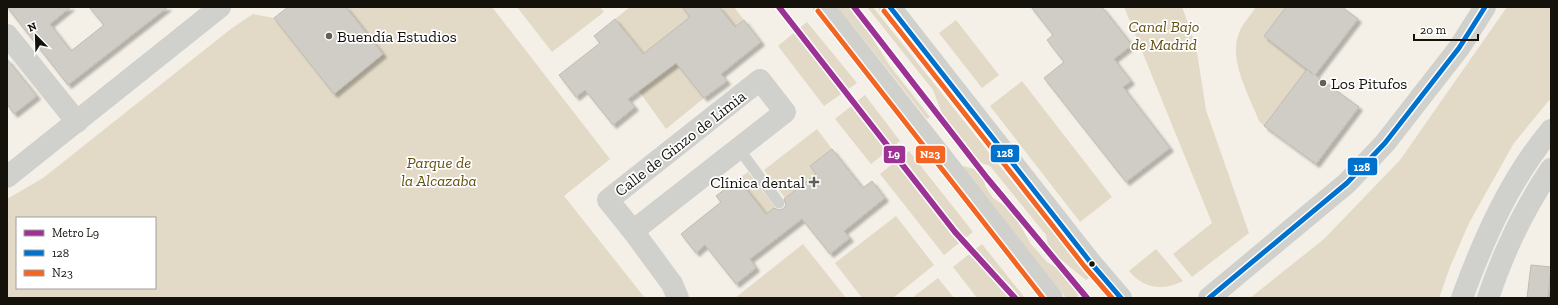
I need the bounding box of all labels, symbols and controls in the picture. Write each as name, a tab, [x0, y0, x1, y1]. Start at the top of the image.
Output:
north arrow	[16, 16, 56, 56]
scale bar	[1414, 16, 1478, 42]
park label: Canal Bajo de Madrid	[1128, 17, 1200, 54]
text: N	[26, 19, 39, 35]
text: 20 m	[1420, 23, 1447, 37]
place label: Buendía Estudios	[337, 27, 457, 46]
marker: Buendía Estudios	[324, 31, 334, 41]
place label: Los Pitufos	[1331, 74, 1407, 93]
marker: Los Pitufos	[1318, 78, 1328, 88]
street label: Calle de Ginzo de Limia	[611, 86, 750, 200]
line badge: 128	[990, 144, 1020, 163]
line badge: L9	[883, 145, 906, 164]
line badge: N23	[915, 145, 946, 164]
text: 128	[997, 147, 1013, 160]
text: L9	[888, 148, 900, 161]
text: N23	[920, 148, 940, 161]
park label: Parque de la Alcazaba	[401, 153, 477, 190]
line badge: 128	[1347, 157, 1378, 176]
text: 128	[1354, 161, 1370, 174]
place label: Clínica dental	[710, 173, 805, 192]
marker: Clínica dental	[808, 176, 820, 188]
legend	[16, 217, 156, 289]
text: Metro L9	[52, 226, 99, 240]
text: 128	[52, 246, 69, 260]
unlabelled marker	[1087, 259, 1097, 269]
text: N23	[52, 266, 73, 280]

